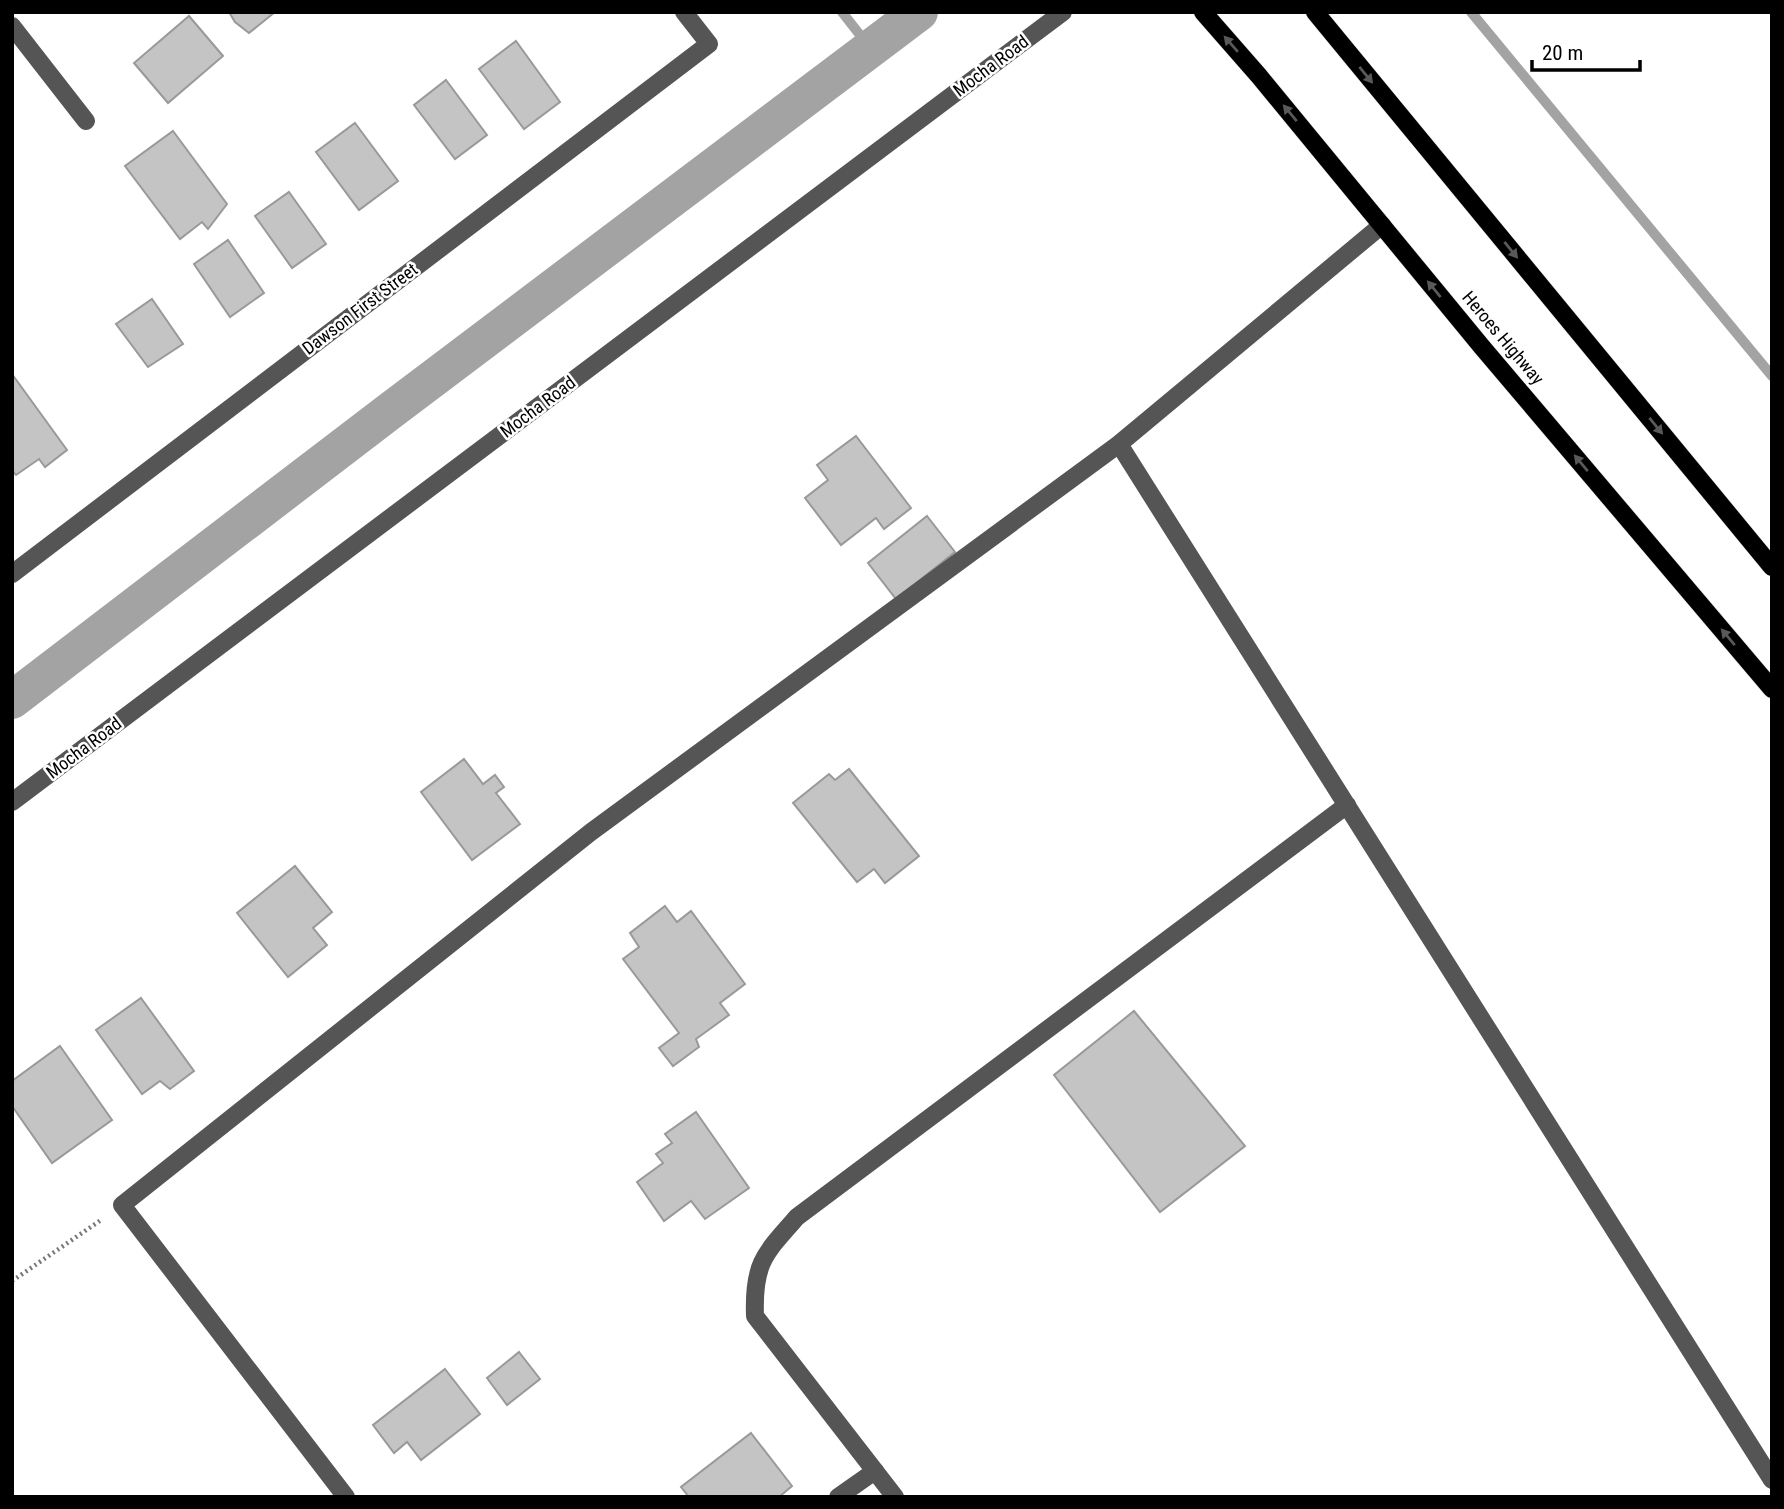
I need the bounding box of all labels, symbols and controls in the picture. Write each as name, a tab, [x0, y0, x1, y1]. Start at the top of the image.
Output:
scale bar	[1532, 28, 1640, 72]
street label: Mocha Road	[949, 31, 1032, 101]
one-way arrow	[1223, 35, 1239, 53]
text: 20 m	[1542, 41, 1583, 65]
one-way arrow	[1359, 65, 1374, 83]
one-way arrow	[1283, 105, 1298, 122]
one-way arrow	[1503, 242, 1518, 259]
street label: Dawson First Street	[298, 258, 421, 359]
one-way arrow	[1427, 281, 1442, 299]
street label: Heroes Highway	[1458, 287, 1549, 389]
street label: Mocha Road	[496, 372, 579, 442]
one-way arrow	[1648, 416, 1663, 434]
one-way arrow	[1574, 455, 1589, 472]
one-way arrow	[1720, 628, 1736, 646]
street label: Mocha Road	[42, 713, 125, 783]

